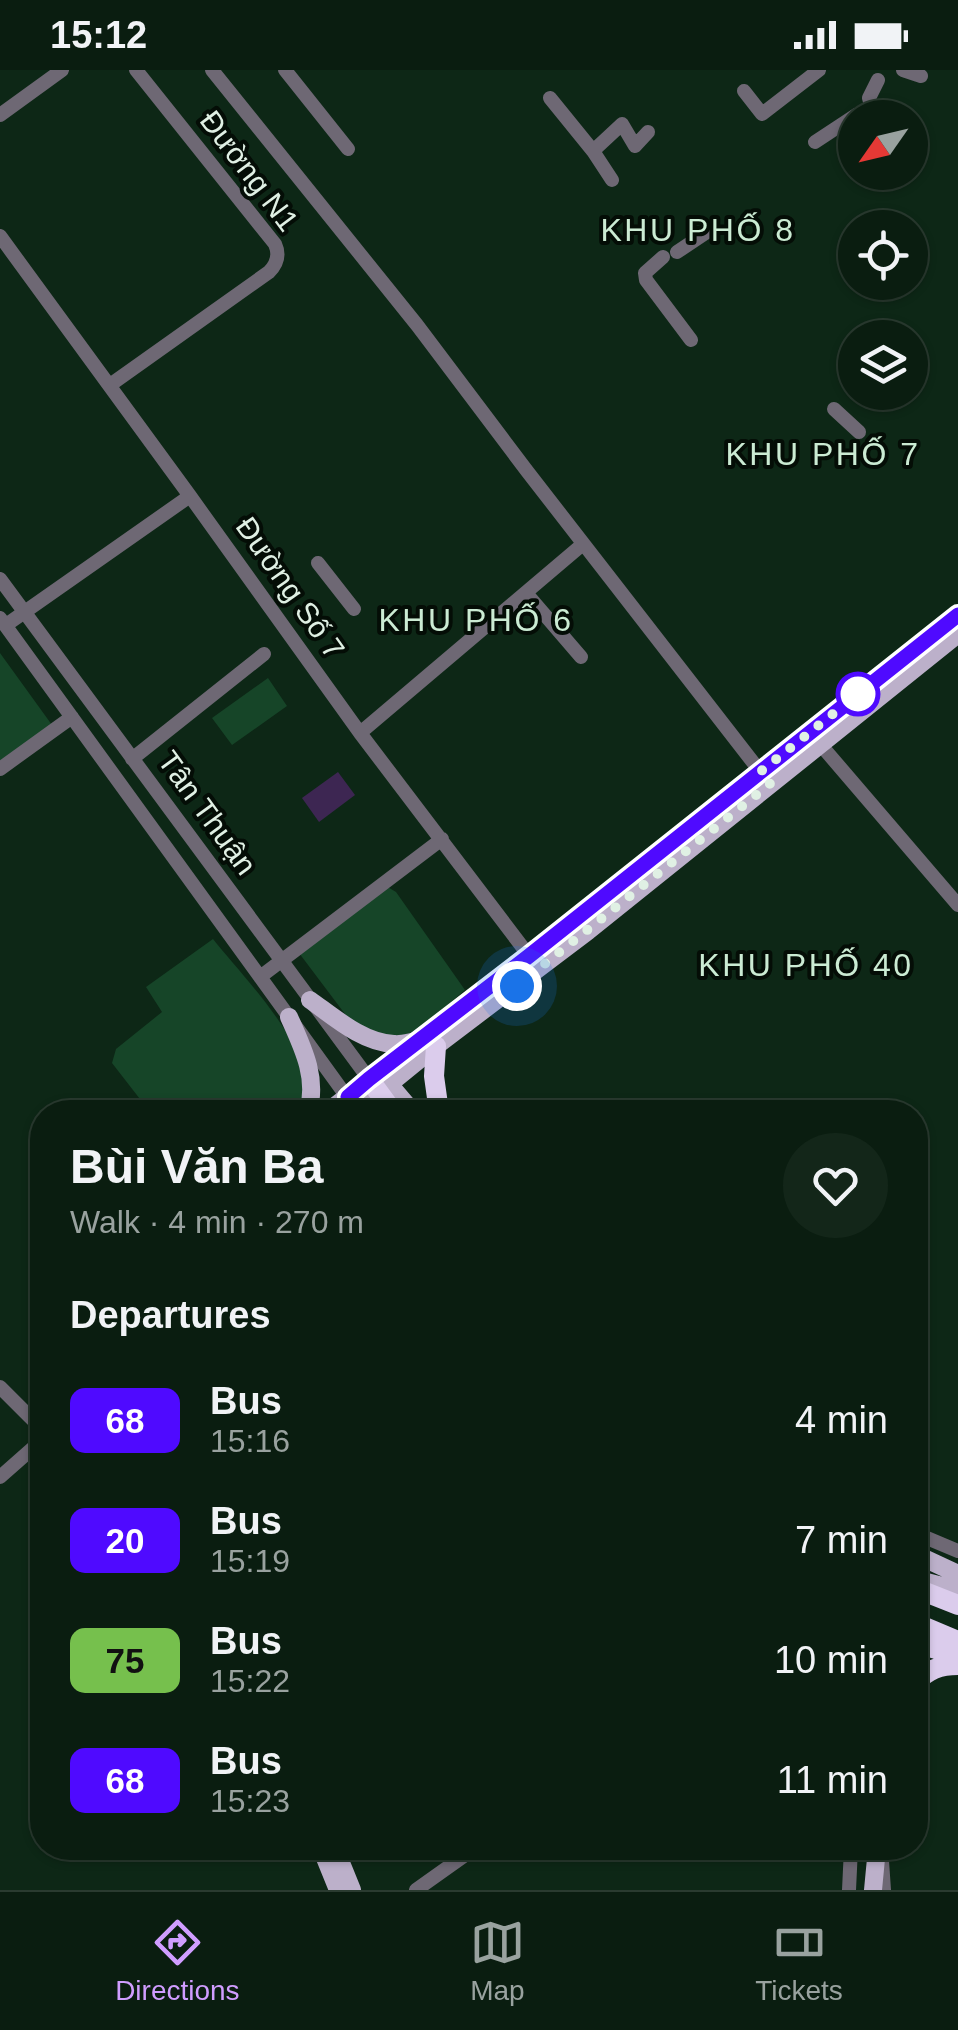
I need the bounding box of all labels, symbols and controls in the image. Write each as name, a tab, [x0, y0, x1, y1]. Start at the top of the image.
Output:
text: 15:12	[50, 14, 147, 56]
north arrow	[838, 100, 928, 190]
map controls	[838, 100, 928, 410]
street label: Đường N1	[194, 104, 305, 237]
button: locate	[838, 210, 928, 300]
district label: KHU PHỐ 8	[601, 212, 795, 248]
button: layers	[838, 320, 928, 410]
district label: KHU PHỐ 7	[726, 436, 920, 472]
street label: Đường Số 7	[230, 511, 351, 665]
district label: KHU PHỐ 6	[379, 602, 573, 638]
unlabelled marker	[837, 673, 879, 715]
street label: Tân Thuận	[152, 745, 263, 881]
district label: KHU PHỐ 40	[698, 947, 914, 983]
your location	[492, 961, 542, 1011]
button: heart	[783, 1133, 888, 1238]
text: Bùi Văn Ba	[70, 1140, 323, 1193]
text: Walk · 4 min · 270 m	[70, 1204, 364, 1240]
text: Departures	[70, 1294, 271, 1336]
text: Bus	[210, 1380, 282, 1422]
text: 4 min	[795, 1399, 888, 1441]
text: 68	[106, 1401, 144, 1440]
text: 15:16	[210, 1423, 290, 1459]
text: Bus	[210, 1500, 282, 1542]
text: 7 min	[795, 1519, 888, 1561]
text: 20	[106, 1521, 144, 1560]
text: 15:19	[210, 1543, 290, 1579]
text: Bus	[210, 1620, 282, 1662]
text: 10 min	[774, 1639, 888, 1681]
text: 75	[106, 1641, 144, 1680]
text: 15:22	[210, 1663, 290, 1699]
text: Bus	[210, 1740, 282, 1782]
text: 11 min	[777, 1759, 888, 1801]
text: 68	[106, 1761, 144, 1800]
text: 15:23	[210, 1783, 290, 1819]
tab: Directions	[115, 1915, 240, 2007]
tab: Map	[470, 1915, 525, 2007]
tab: Tickets	[755, 1915, 843, 2007]

